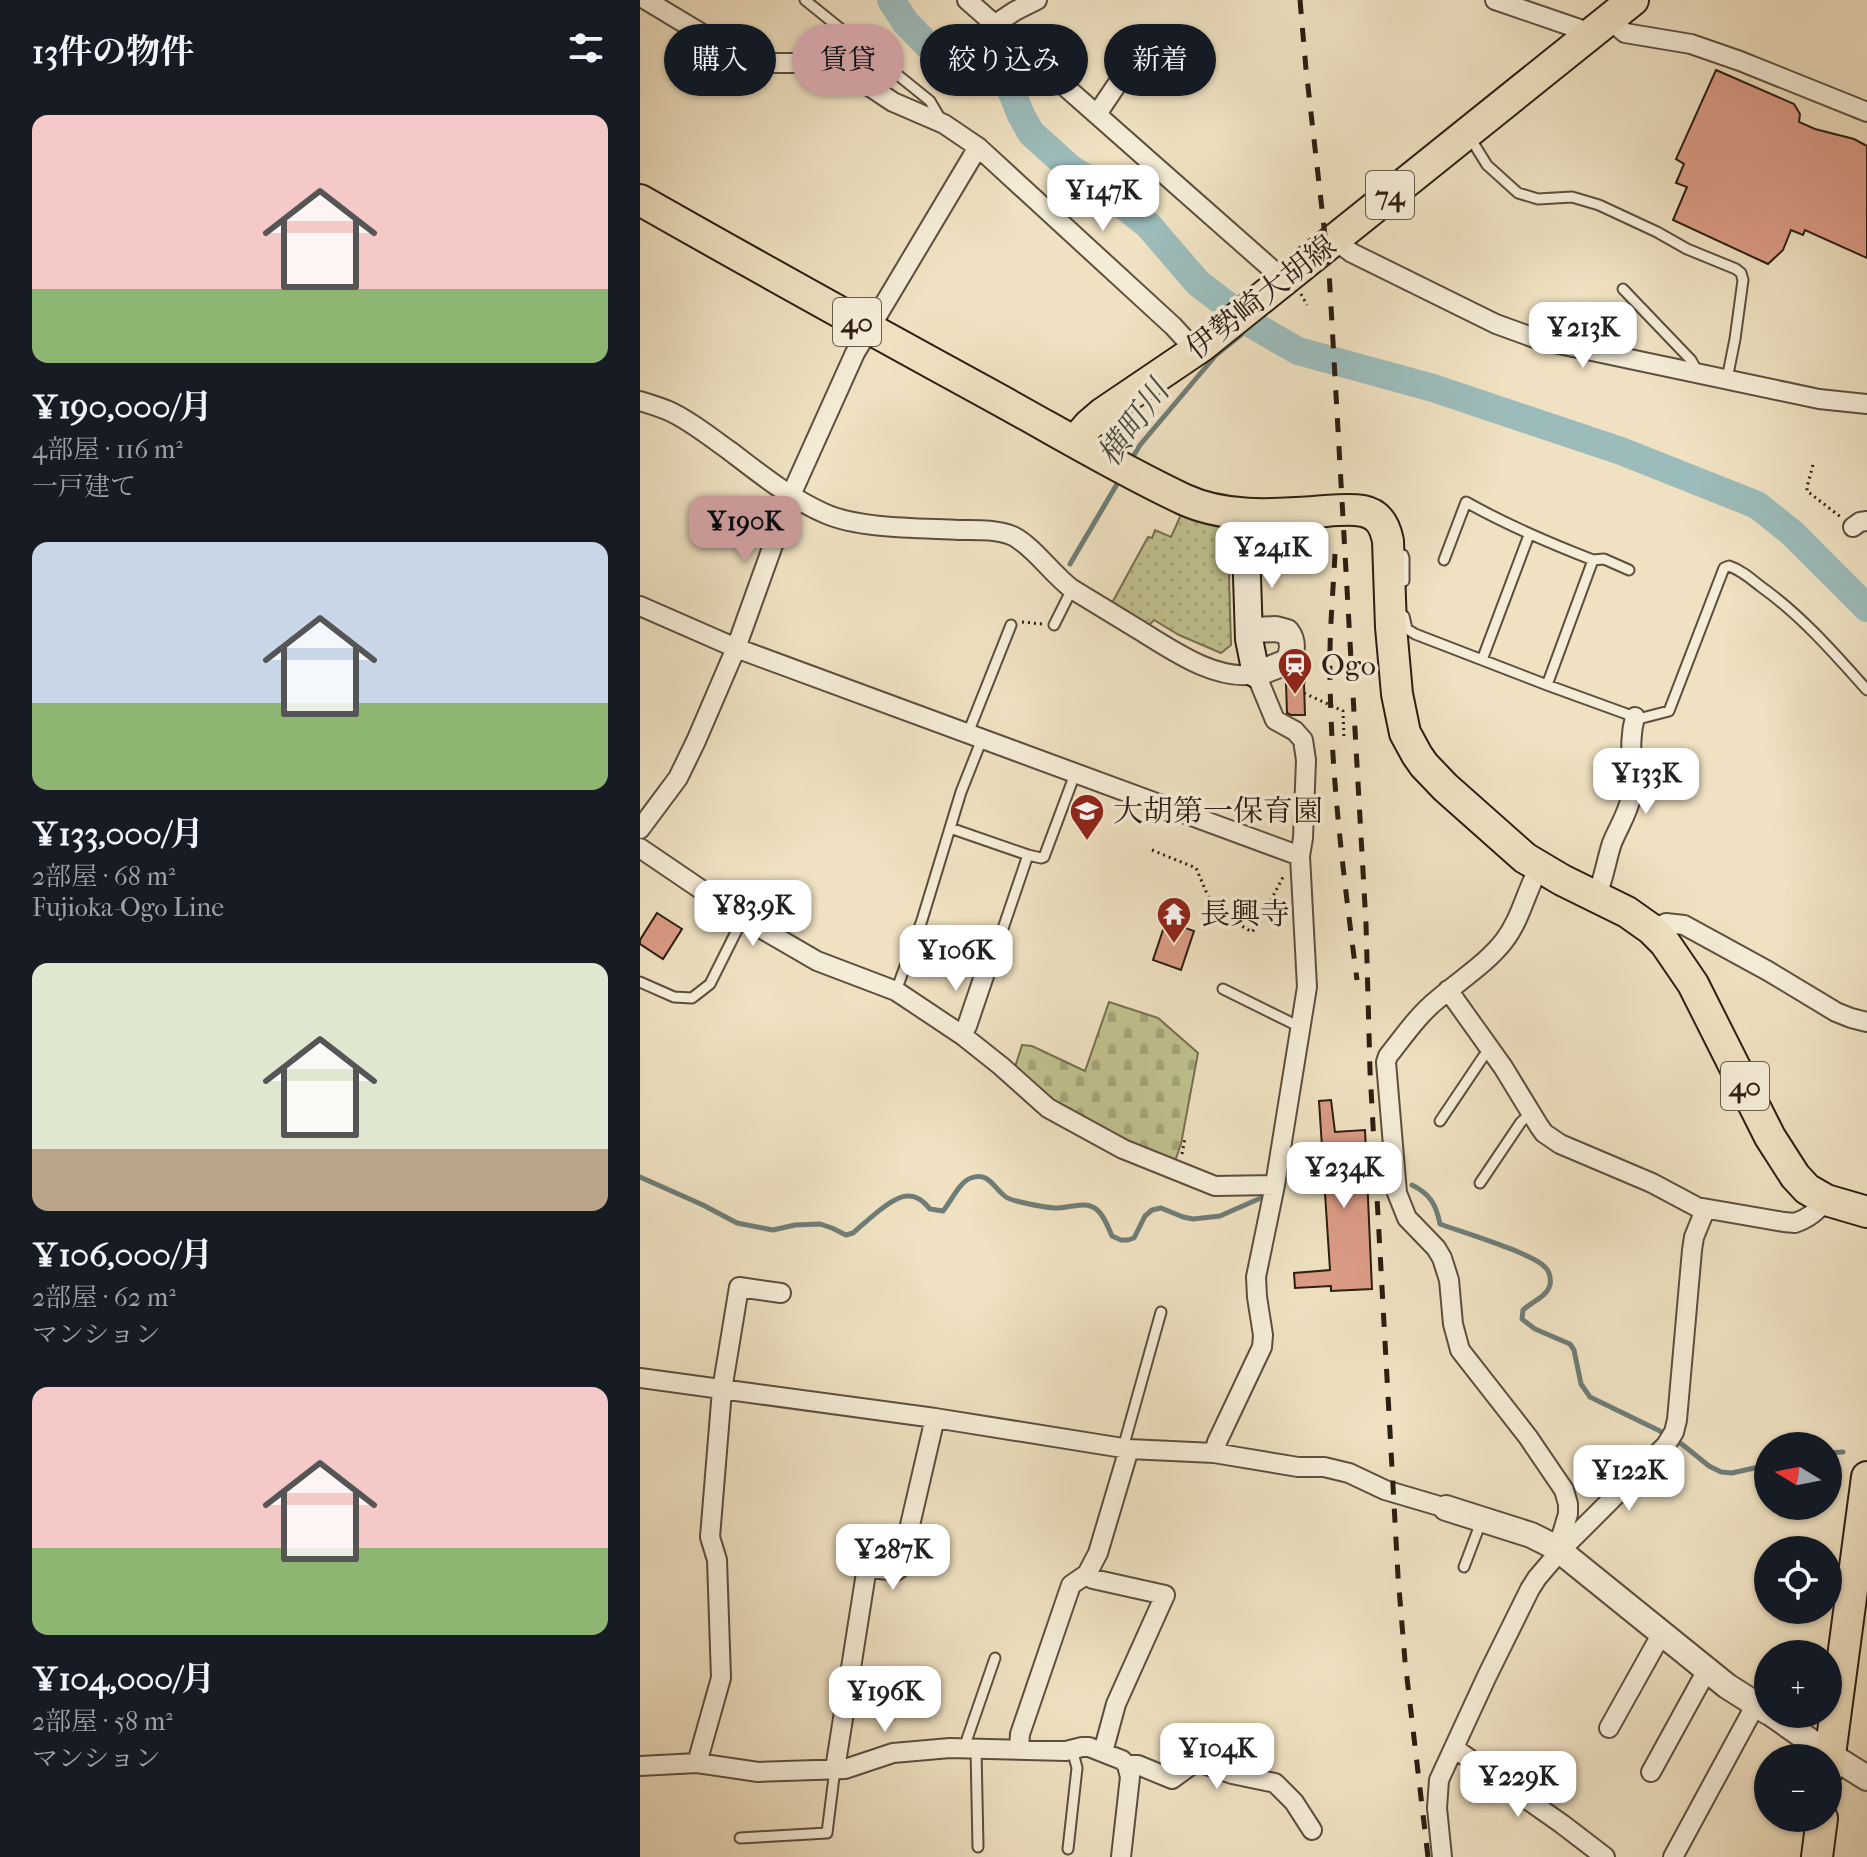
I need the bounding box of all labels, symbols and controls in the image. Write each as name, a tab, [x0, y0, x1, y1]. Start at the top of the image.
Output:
chip: 購入	[664, 24, 776, 96]
chip: 賃貸	[792, 24, 904, 96]
chip: 絞り込み	[920, 24, 1088, 96]
chip: 新着	[1104, 24, 1216, 96]
icon: filters	[564, 26, 608, 70]
text: 13件の物件	[32, 32, 194, 72]
pin: ¥147K	[1047, 165, 1159, 233]
icon: home	[248, 167, 392, 311]
road number: 74	[1366, 171, 1414, 219]
text: ¥147K	[1065, 175, 1141, 206]
street label: 伊勢崎大胡線	[1180, 228, 1343, 367]
road number: 40	[833, 298, 881, 346]
pin: ¥213K	[1527, 302, 1639, 370]
text: ¥213K	[1547, 312, 1619, 343]
water label: 横町川	[1090, 371, 1178, 473]
text: ¥190,000/月	[32, 387, 213, 427]
text: 4部屋 · 116 m²	[32, 434, 183, 465]
text: 一戸建て	[32, 471, 136, 502]
pin: ¥190K	[689, 496, 801, 564]
text: ¥190K	[707, 506, 783, 537]
pin: ¥241K	[1216, 522, 1328, 590]
text: ¥241K	[1233, 532, 1311, 563]
icon: home	[248, 594, 392, 738]
station icon: Ogo	[1276, 646, 1314, 696]
place label: Ogo	[1321, 648, 1376, 683]
pin: ¥133K	[1590, 748, 1702, 816]
text: ¥133K	[1611, 758, 1681, 789]
school or university icon: 大胡第一保育園	[1068, 792, 1106, 842]
place label: 大胡第一保育園	[1113, 794, 1323, 829]
text: ¥133,000/月	[32, 814, 204, 854]
text: 2部屋 · 68 m²	[32, 861, 175, 892]
pin: ¥83.9K	[688, 880, 818, 948]
text: ¥83.9K	[712, 890, 794, 921]
text: Fujioka-Ogo Line	[32, 892, 224, 923]
temple icon: 長興寺	[1155, 895, 1193, 945]
place label: 長興寺	[1200, 897, 1290, 932]
pin: ¥106K	[900, 925, 1012, 993]
text: ¥106K	[918, 935, 994, 966]
icon: home	[248, 1015, 392, 1159]
road number: 40	[1721, 1062, 1769, 1110]
pin: ¥234K	[1288, 1142, 1400, 1210]
text: ¥234K	[1305, 1152, 1383, 1183]
text: ¥106,000/月	[32, 1235, 213, 1275]
text: 2部屋 · 62 m²	[32, 1282, 176, 1313]
text: マンション	[32, 1319, 161, 1350]
north arrow	[1754, 1432, 1842, 1520]
map controls	[1754, 1432, 1842, 1832]
icon: home	[248, 1439, 392, 1583]
pin: ¥122K	[1573, 1445, 1685, 1513]
text: ¥122K	[1591, 1455, 1667, 1486]
pin: ¥287K	[837, 1524, 949, 1592]
text: ¥287K	[854, 1534, 932, 1565]
button: locate	[1754, 1536, 1842, 1624]
button: +	[1754, 1640, 1842, 1728]
text: ¥104,000/月	[32, 1659, 215, 1699]
pin: ¥196K	[829, 1666, 941, 1734]
text: ¥196K	[847, 1676, 923, 1707]
text: 2部屋 · 58 m²	[32, 1706, 173, 1737]
pin: ¥104K	[1161, 1723, 1273, 1791]
text: ¥104K	[1178, 1733, 1256, 1764]
text: マンション	[32, 1743, 161, 1774]
button: −	[1754, 1744, 1842, 1832]
pin: ¥229K	[1462, 1751, 1574, 1819]
text: ¥229K	[1478, 1761, 1558, 1792]

